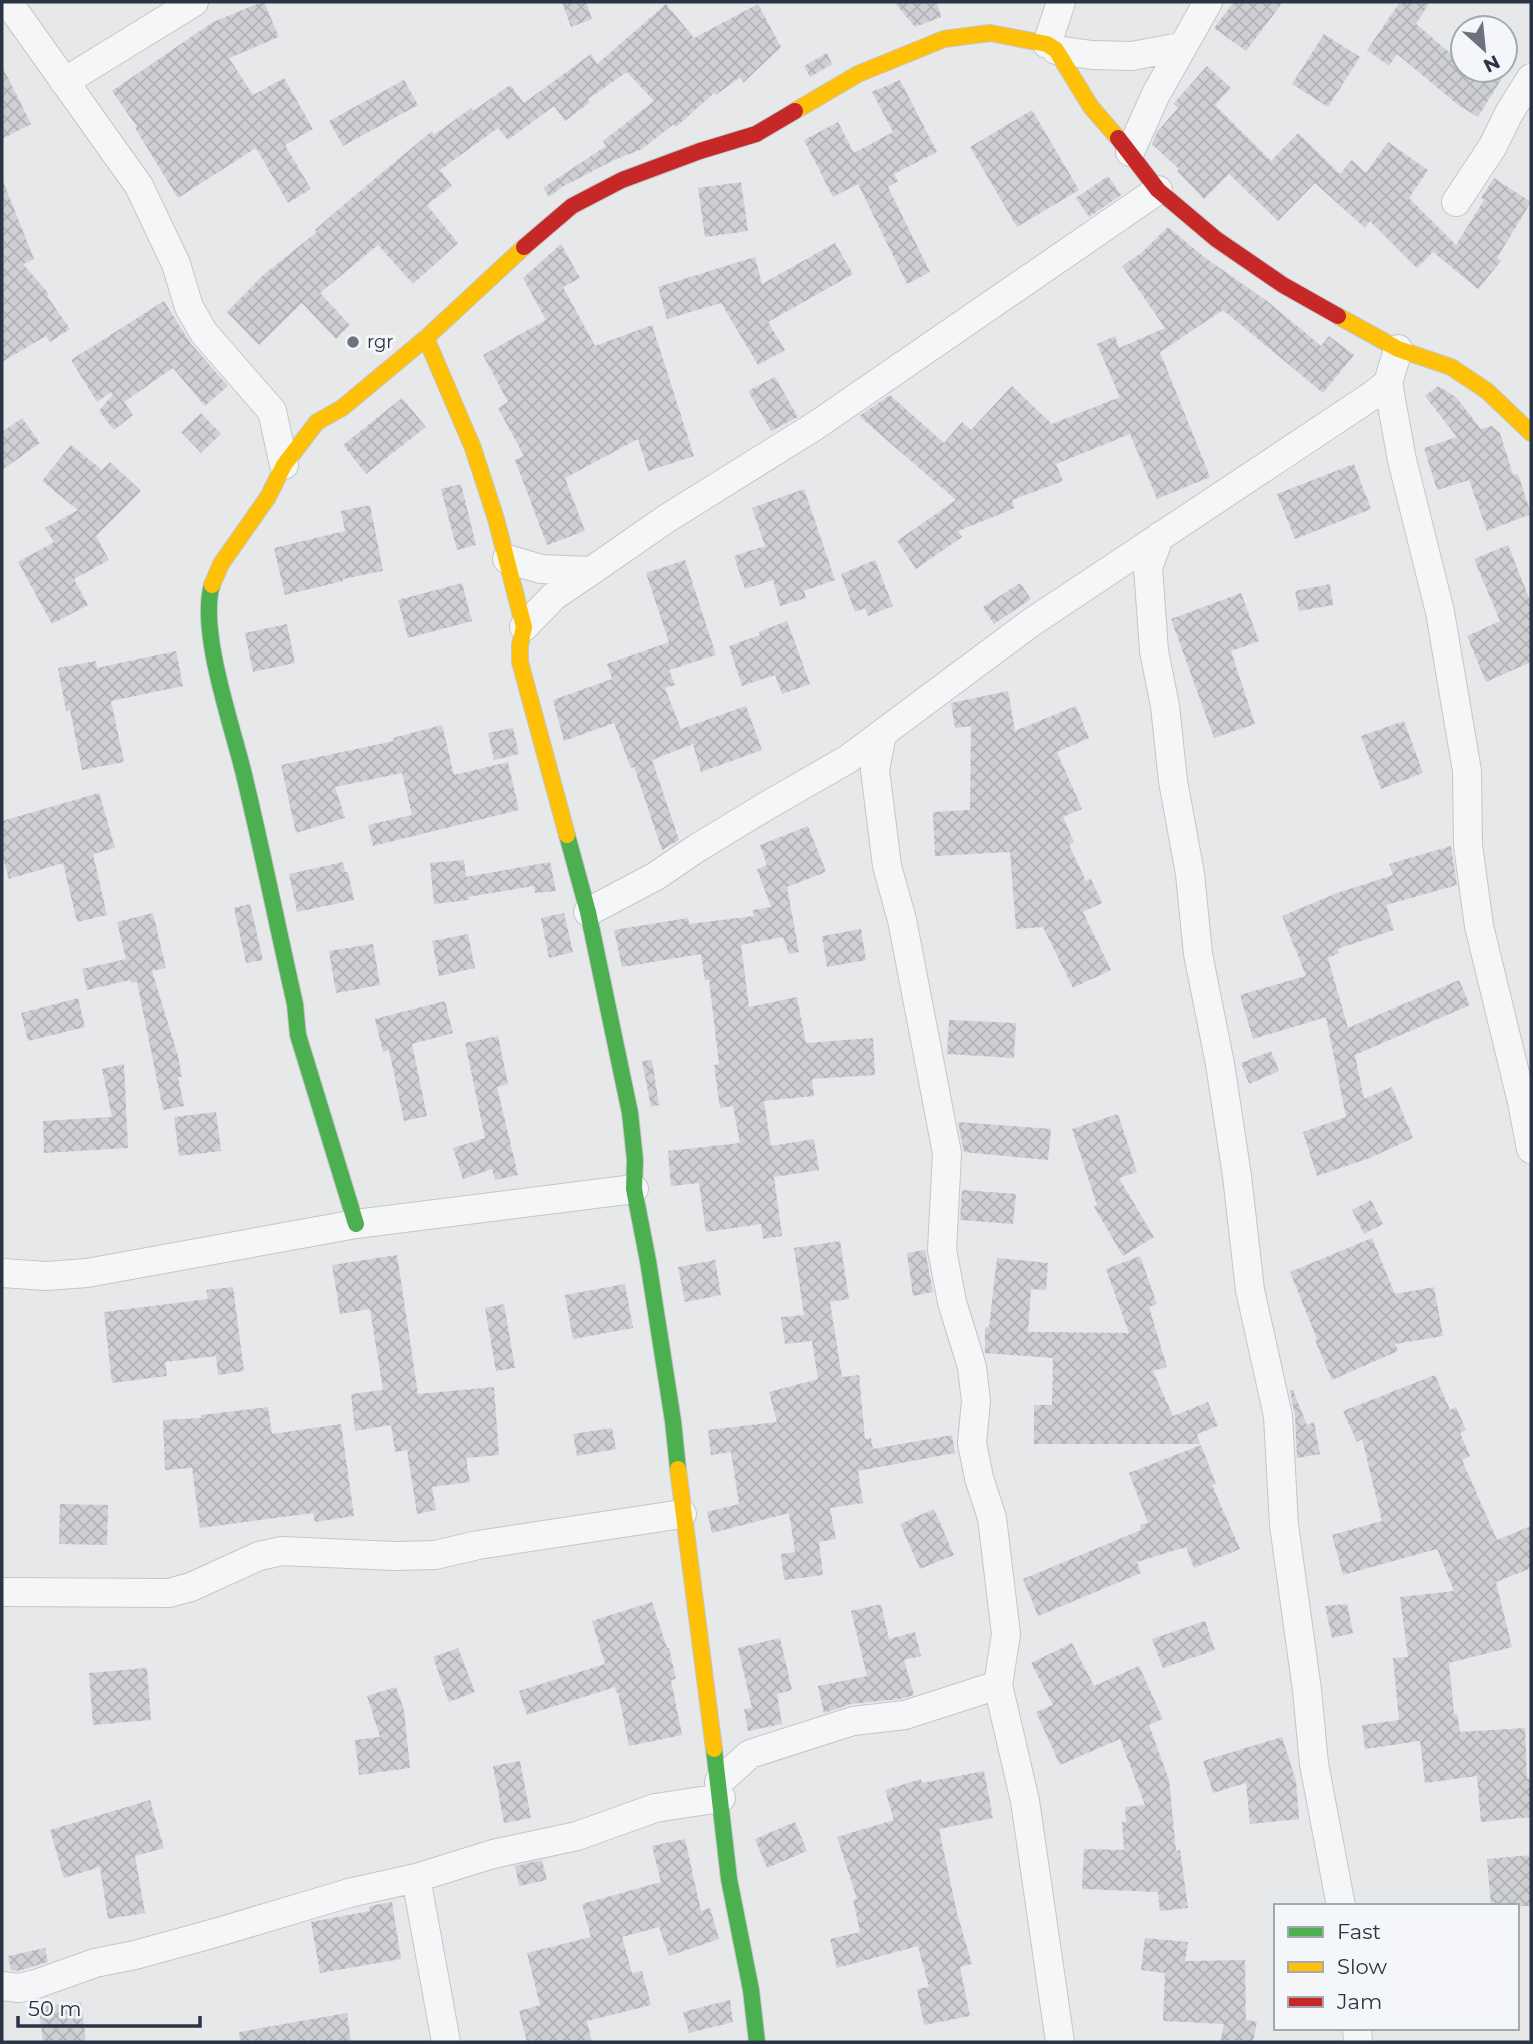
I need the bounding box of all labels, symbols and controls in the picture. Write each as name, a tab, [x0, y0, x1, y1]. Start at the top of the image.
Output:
north arrow	[1449, 14, 1519, 84]
text: N	[1479, 50, 1504, 77]
place label: rgr	[367, 331, 394, 353]
marker: rgr	[345, 334, 361, 350]
legend	[1274, 1904, 1519, 2030]
text: Fast	[1337, 1919, 1381, 1944]
text: Slow	[1337, 1954, 1387, 1979]
scale bar	[18, 1984, 200, 2028]
text: Jam	[1336, 1989, 1382, 2014]
text: 50 m	[28, 1996, 82, 2021]

